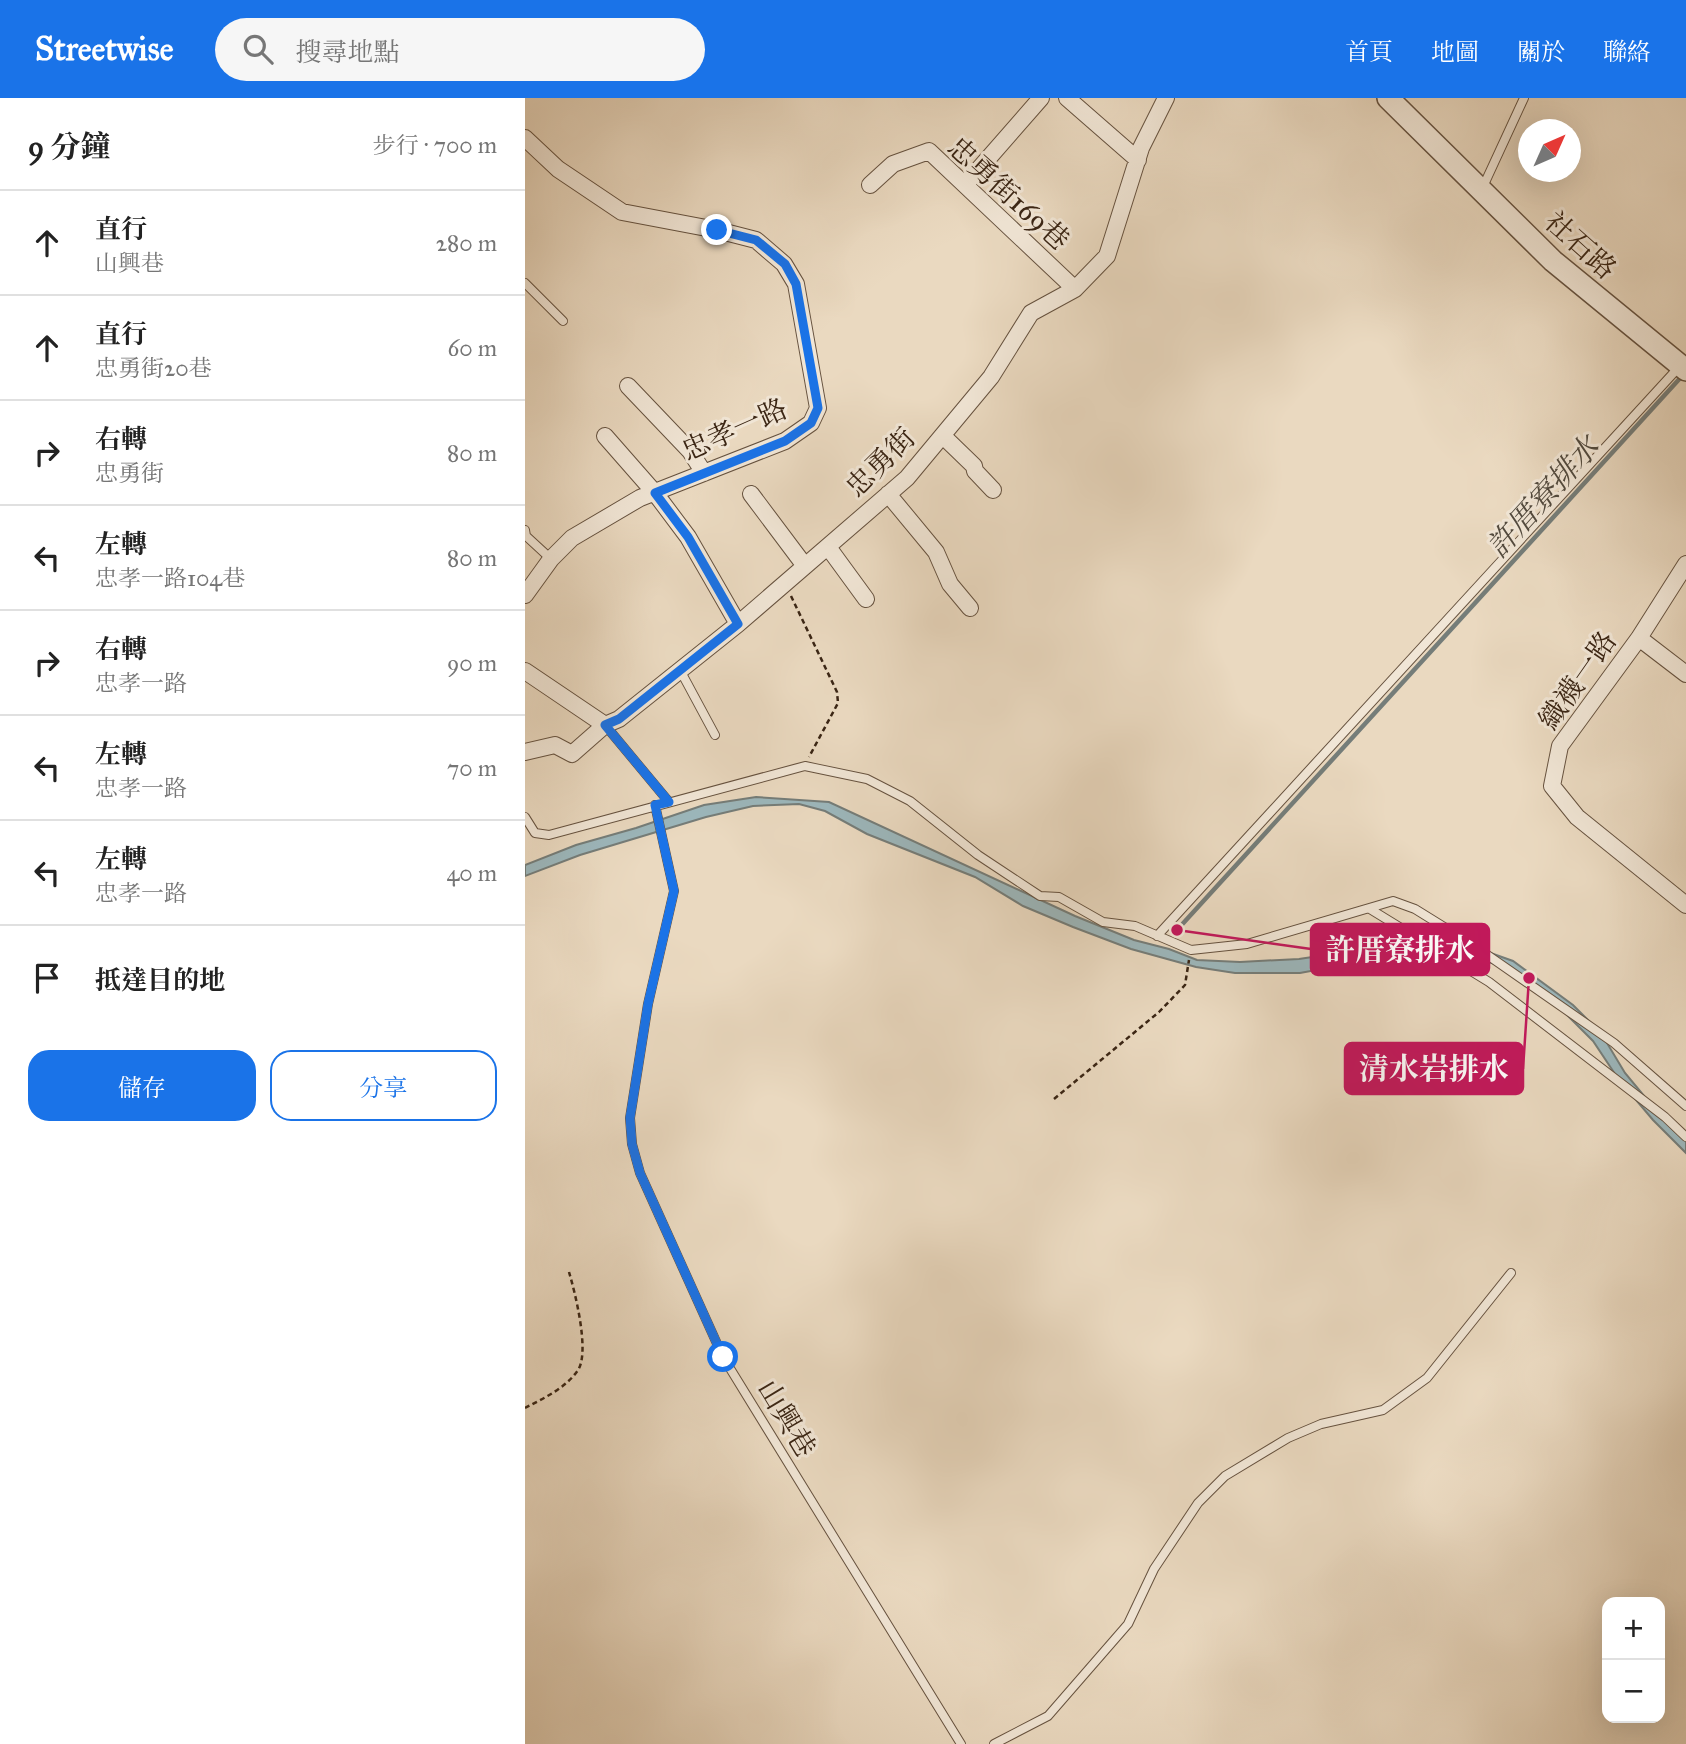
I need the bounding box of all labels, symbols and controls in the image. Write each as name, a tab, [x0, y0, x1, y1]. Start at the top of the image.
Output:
search box	[215, 18, 705, 81]
text: Streetwise	[35, 29, 173, 69]
icon: search	[239, 30, 277, 68]
text: 搜尋地點	[295, 36, 399, 68]
text: 首頁	[1345, 37, 1393, 67]
text: 地圖	[1431, 37, 1479, 67]
text: 關於	[1517, 37, 1565, 67]
text: 聯絡	[1603, 37, 1651, 67]
north arrow	[1518, 119, 1581, 182]
text: 9 分鐘	[28, 129, 111, 165]
street label: 忠勇街169巷	[940, 129, 1077, 257]
text: 步行 · 700 m	[373, 131, 497, 159]
street label: 社石路	[1538, 204, 1624, 286]
text: 直行	[95, 213, 147, 245]
route end	[701, 214, 732, 245]
icon: ahead	[28, 224, 66, 262]
text: 280 m	[436, 229, 497, 257]
text: 山興巷	[95, 249, 164, 277]
text: 直行	[95, 318, 147, 350]
icon: ahead	[28, 329, 66, 367]
text: 60 m	[448, 334, 497, 362]
text: 忠勇街20巷	[95, 354, 212, 382]
street label: 忠孝一路	[676, 391, 792, 468]
street label: 忠勇街	[838, 420, 922, 504]
text: 右轉	[95, 423, 147, 455]
water label: 許厝寮排水	[1479, 427, 1609, 565]
icon: right	[28, 434, 66, 472]
text: 80 m	[447, 439, 497, 467]
text: 忠勇街	[95, 459, 164, 487]
text: 左轉	[95, 528, 147, 560]
icon: left	[28, 539, 66, 577]
text: 80 m	[447, 544, 497, 572]
text: 忠孝一路104巷	[95, 564, 245, 592]
street label: 織襪一路	[1531, 624, 1624, 736]
text: 右轉	[95, 633, 147, 665]
icon: right	[28, 644, 66, 682]
text: 90 m	[447, 649, 497, 677]
text: 忠孝一路	[95, 669, 187, 697]
text: 左轉	[95, 738, 147, 770]
icon: left	[28, 749, 66, 787]
text: 70 m	[447, 754, 497, 782]
text: 忠孝一路	[95, 774, 187, 802]
text: 左轉	[95, 843, 147, 875]
icon: left	[28, 854, 66, 892]
text: 40 m	[447, 859, 497, 887]
text: 忠孝一路	[95, 879, 187, 907]
callout: 許厝寮排水	[1311, 924, 1489, 975]
text: 許厝寮排水	[1325, 932, 1475, 968]
icon: arrive	[28, 959, 66, 997]
text: 抵達目的地	[95, 964, 225, 996]
callout: 清水岩排水	[1345, 1043, 1523, 1094]
button: 儲存	[28, 1050, 256, 1121]
button: 分享	[270, 1050, 497, 1121]
text: 清水岩排水	[1359, 1051, 1509, 1087]
route start	[707, 1341, 738, 1372]
street label: 山興巷	[750, 1373, 823, 1463]
map controls	[1602, 1597, 1665, 1723]
button: +	[1602, 1597, 1665, 1660]
button: −	[1602, 1660, 1665, 1723]

